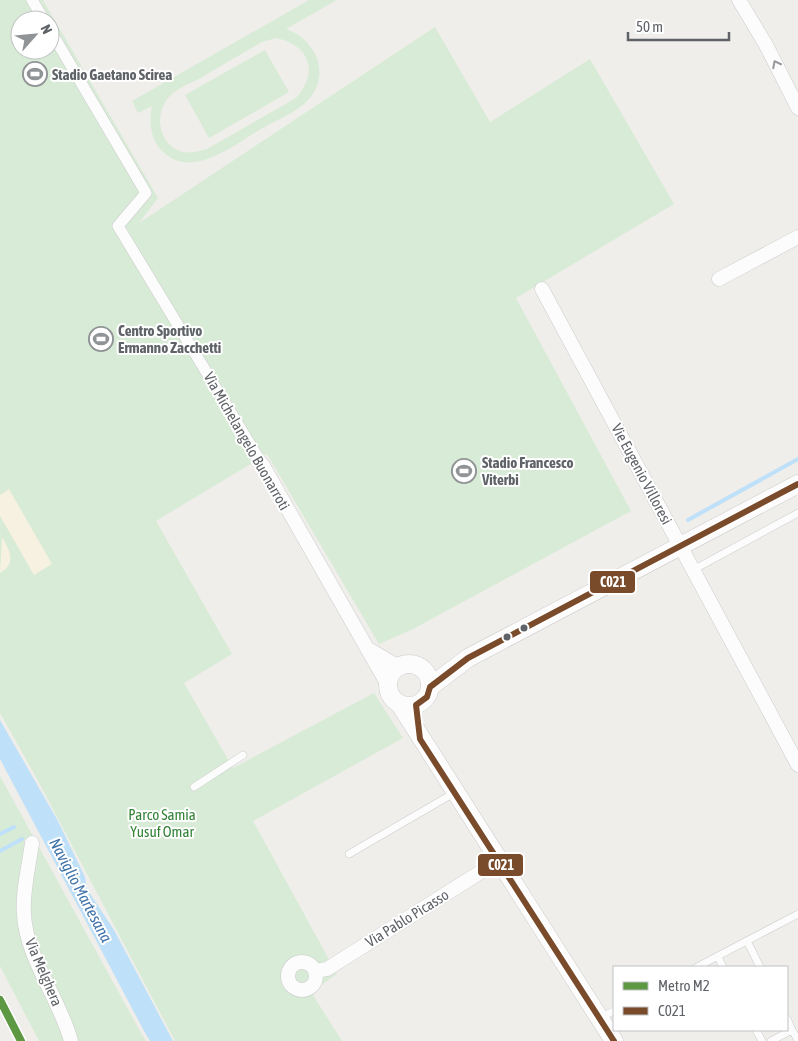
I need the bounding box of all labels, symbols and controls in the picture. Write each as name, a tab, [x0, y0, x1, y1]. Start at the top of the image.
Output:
north arrow	[10, 10, 60, 60]
scale bar	[628, 10, 729, 42]
text: 50 m	[636, 18, 663, 35]
text: N	[38, 22, 56, 36]
one-way arrow	[772, 60, 782, 69]
sports icon: Stadio Gaetano Scirea	[22, 61, 48, 87]
place label: Stadio Gaetano Scirea	[52, 66, 172, 83]
place label: Centro Sportivo Ermanno Zacchetti	[118, 322, 221, 356]
sports icon: Centro Sportivo Ermanno Zacchetti	[88, 326, 114, 352]
street label: Via Michelangelo Buonarroti	[201, 369, 293, 513]
street label: Vie Eugenio Villoresi	[608, 421, 676, 527]
place label: Stadio Francesco Viterbi	[481, 454, 574, 488]
sports icon: Stadio Francesco Viterbi	[451, 458, 477, 484]
line badge: C021	[589, 570, 636, 594]
text: C021	[600, 574, 626, 590]
unlabelled marker	[519, 623, 529, 633]
unlabelled marker	[502, 632, 512, 642]
park label: Parco Samia Yusuf Omar	[128, 806, 196, 840]
water label: Naviglio Martesana	[45, 835, 116, 946]
line badge: C021	[477, 853, 524, 877]
text: C021	[488, 857, 514, 873]
street label: Via Pablo Picasso	[362, 886, 452, 950]
street label: Via Melghera	[22, 936, 66, 1009]
legend	[613, 966, 788, 1031]
text: Metro M2	[658, 977, 710, 994]
text: C021	[658, 1002, 686, 1019]

